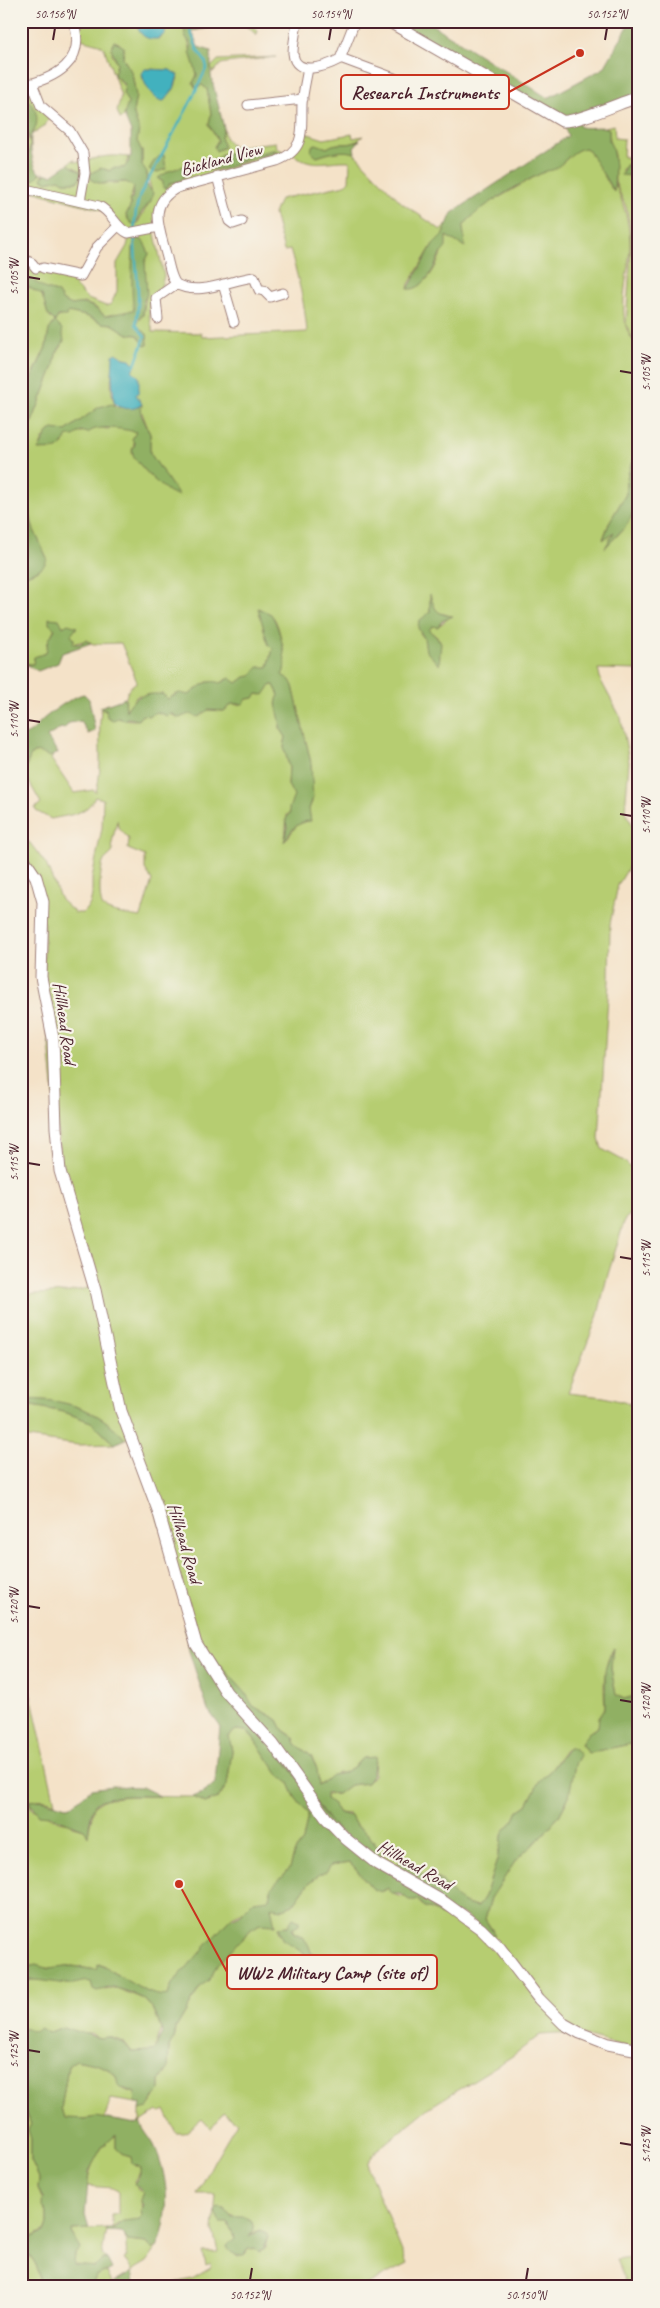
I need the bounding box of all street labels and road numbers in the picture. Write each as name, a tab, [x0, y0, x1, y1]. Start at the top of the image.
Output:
street label: Bickland View	[178, 137, 266, 180]
street label: Hillhead Road	[48, 981, 82, 1068]
street label: Hillhead Road	[163, 1500, 208, 1589]
street label: Hillhead Road	[374, 1835, 459, 1897]

